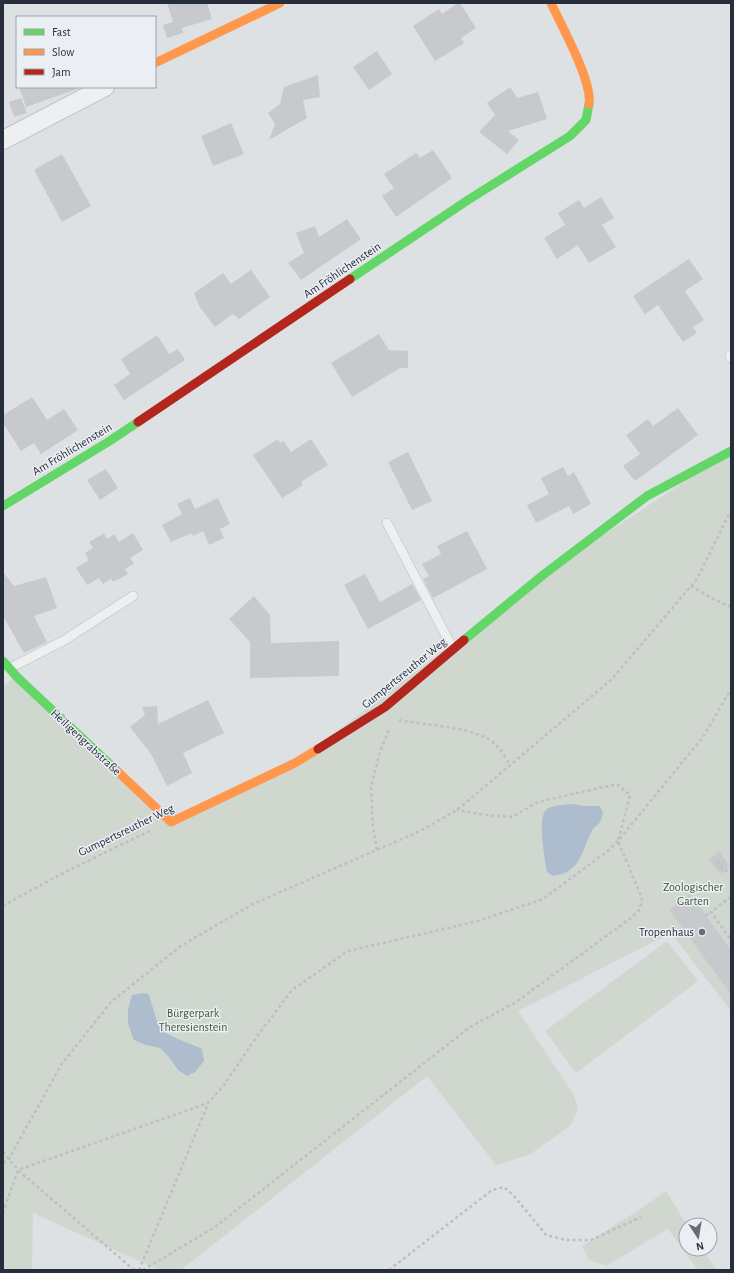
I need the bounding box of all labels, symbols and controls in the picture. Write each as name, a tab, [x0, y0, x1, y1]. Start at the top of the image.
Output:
legend	[16, 16, 156, 88]
text: Fast	[52, 26, 71, 38]
text: Slow	[52, 46, 74, 58]
text: Jam	[52, 66, 71, 78]
street label: Am Fröhlichenstein	[301, 240, 383, 300]
street label: Am Fröhlichenstein	[30, 421, 114, 477]
street label: Gumpertsreuther Weg	[360, 635, 449, 711]
street label: Heiligengrabstraße	[49, 707, 123, 777]
street label: Gumpertsreuther Weg	[76, 802, 176, 858]
park label: Zoologischer Garten	[663, 881, 723, 907]
place label: Tropenhaus	[639, 926, 694, 938]
marker: Tropenhaus	[697, 927, 707, 937]
park label: Bürgerpark Theresienstein	[159, 1007, 227, 1033]
north arrow	[678, 1217, 718, 1257]
text: N	[695, 1240, 705, 1252]

